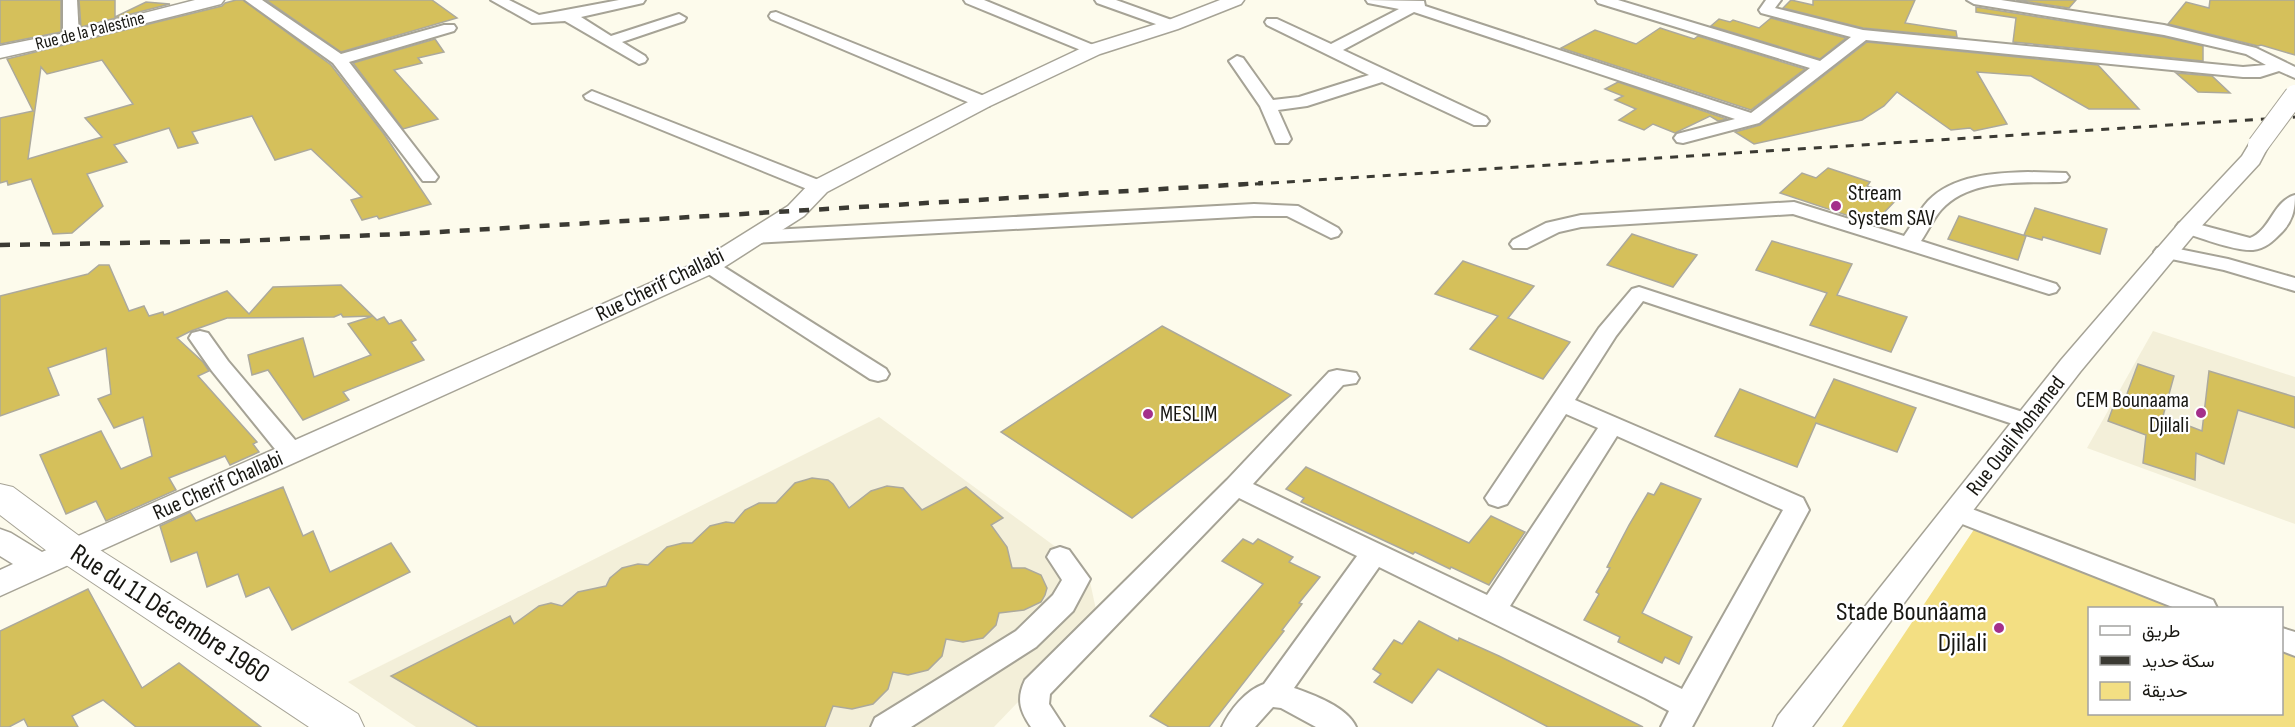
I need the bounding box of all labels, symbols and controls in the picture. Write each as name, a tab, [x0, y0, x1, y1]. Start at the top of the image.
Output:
street label: Rue de la Palestine	[33, 7, 147, 55]
place label: Stream System SAV	[1848, 180, 1935, 232]
marker: Stream System SAV	[1829, 199, 1843, 213]
street label: Rue Cherif Challabi	[591, 242, 729, 328]
street label: Rue Ouali Mohamed	[1961, 371, 2071, 501]
place label: CEM Bounaama Djilali	[2076, 387, 2189, 439]
place label: MESLIM	[1160, 401, 1217, 428]
marker: CEM Bounaama Djilali	[2194, 406, 2208, 420]
marker: MESLIM	[1141, 407, 1155, 421]
street label: Rue Cherif Challabi	[149, 445, 287, 527]
street label: Rue du 11 Décembre 1960	[64, 538, 276, 690]
place label: Stade Bounâama Djilali	[1836, 596, 1987, 659]
legend	[2088, 607, 2283, 715]
marker: Stade Bounâama Djilali	[1992, 621, 2006, 635]
text: طريق	[2142, 621, 2180, 642]
text: سكة حديد	[2142, 651, 2214, 672]
text: حديقة	[2142, 681, 2188, 702]

